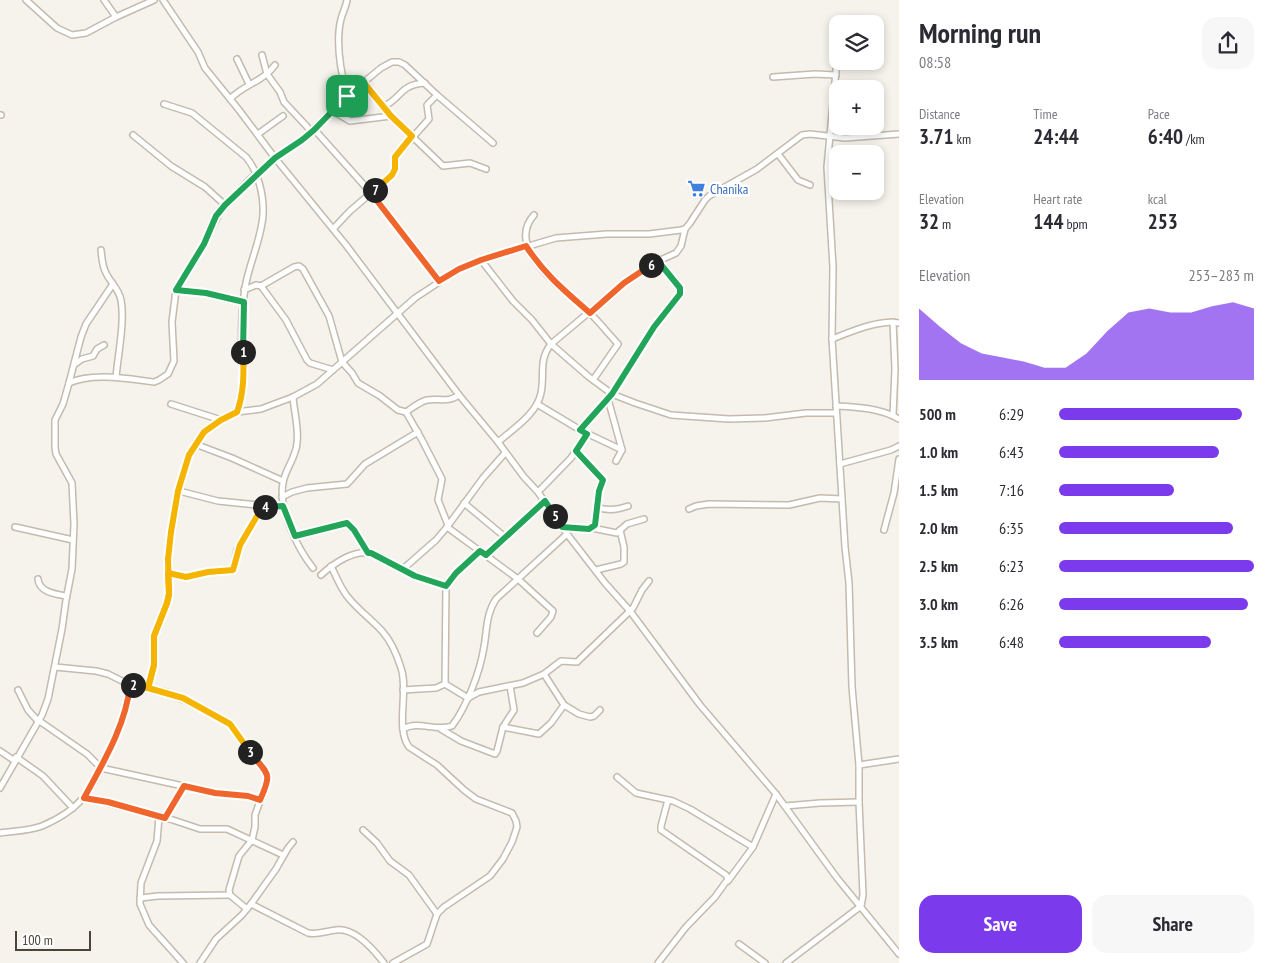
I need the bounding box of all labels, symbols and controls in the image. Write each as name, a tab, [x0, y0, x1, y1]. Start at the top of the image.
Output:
text: Morning run	[919, 14, 1041, 51]
map controls	[829, 15, 884, 200]
button: layers	[829, 15, 884, 70]
button: share	[1202, 17, 1254, 69]
text: 08:58	[919, 52, 951, 72]
pin	[326, 75, 368, 117]
button: +	[829, 80, 884, 135]
icon: arrive	[333, 82, 361, 110]
text: Distance	[919, 105, 960, 123]
text: Time	[1033, 105, 1058, 123]
text: Pace	[1148, 105, 1170, 123]
text: 3.71	[919, 123, 954, 150]
text: 24:44	[1033, 123, 1079, 150]
text: 6:40	[1148, 123, 1183, 150]
text: km	[954, 130, 971, 148]
text: /km	[1183, 130, 1205, 148]
button: −	[829, 145, 884, 200]
pin: 7	[362, 178, 388, 202]
supermarket icon: Chanika	[686, 179, 706, 199]
place label: Chanika	[710, 180, 748, 198]
text: 7	[372, 181, 379, 199]
text: Elevation	[919, 190, 964, 208]
text: Heart rate	[1033, 190, 1082, 208]
text: kcal	[1148, 190, 1167, 208]
text: 32	[919, 208, 939, 235]
text: 144	[1033, 208, 1063, 235]
text: 253	[1148, 208, 1178, 235]
text: m	[939, 215, 951, 233]
text: bpm	[1063, 215, 1088, 233]
pin: 6	[638, 252, 664, 278]
text: 6	[648, 256, 655, 274]
text: Elevation	[919, 265, 970, 285]
text: 253–283 m	[1189, 265, 1254, 285]
pin: 1	[230, 340, 256, 364]
text: 1	[240, 343, 247, 361]
text: 500 m	[919, 404, 956, 424]
text: 6:29	[999, 404, 1024, 424]
text: 1.0 km	[919, 442, 958, 462]
text: 6:43	[999, 442, 1024, 462]
text: 1.5 km	[919, 480, 958, 500]
text: 7:16	[999, 480, 1024, 500]
pin: 4	[252, 494, 278, 520]
text: 4	[262, 498, 269, 516]
pin: 5	[542, 504, 568, 528]
text: 5	[552, 507, 559, 525]
text: 2.0 km	[919, 518, 958, 538]
text: 6:35	[999, 518, 1024, 538]
text: 2.5 km	[919, 556, 958, 576]
text: 6:23	[999, 556, 1024, 576]
text: 3.0 km	[919, 594, 958, 614]
text: 6:26	[999, 594, 1024, 614]
text: 3.5 km	[919, 632, 958, 652]
text: 6:48	[999, 632, 1024, 652]
pin: 2	[120, 672, 146, 698]
text: 2	[130, 676, 137, 694]
pin: 3	[238, 740, 262, 764]
text: 3	[247, 743, 254, 761]
button: Save	[919, 895, 1082, 953]
button: Share	[1092, 895, 1254, 953]
scale bar	[15, 928, 91, 951]
text: 100 m	[22, 931, 53, 949]

